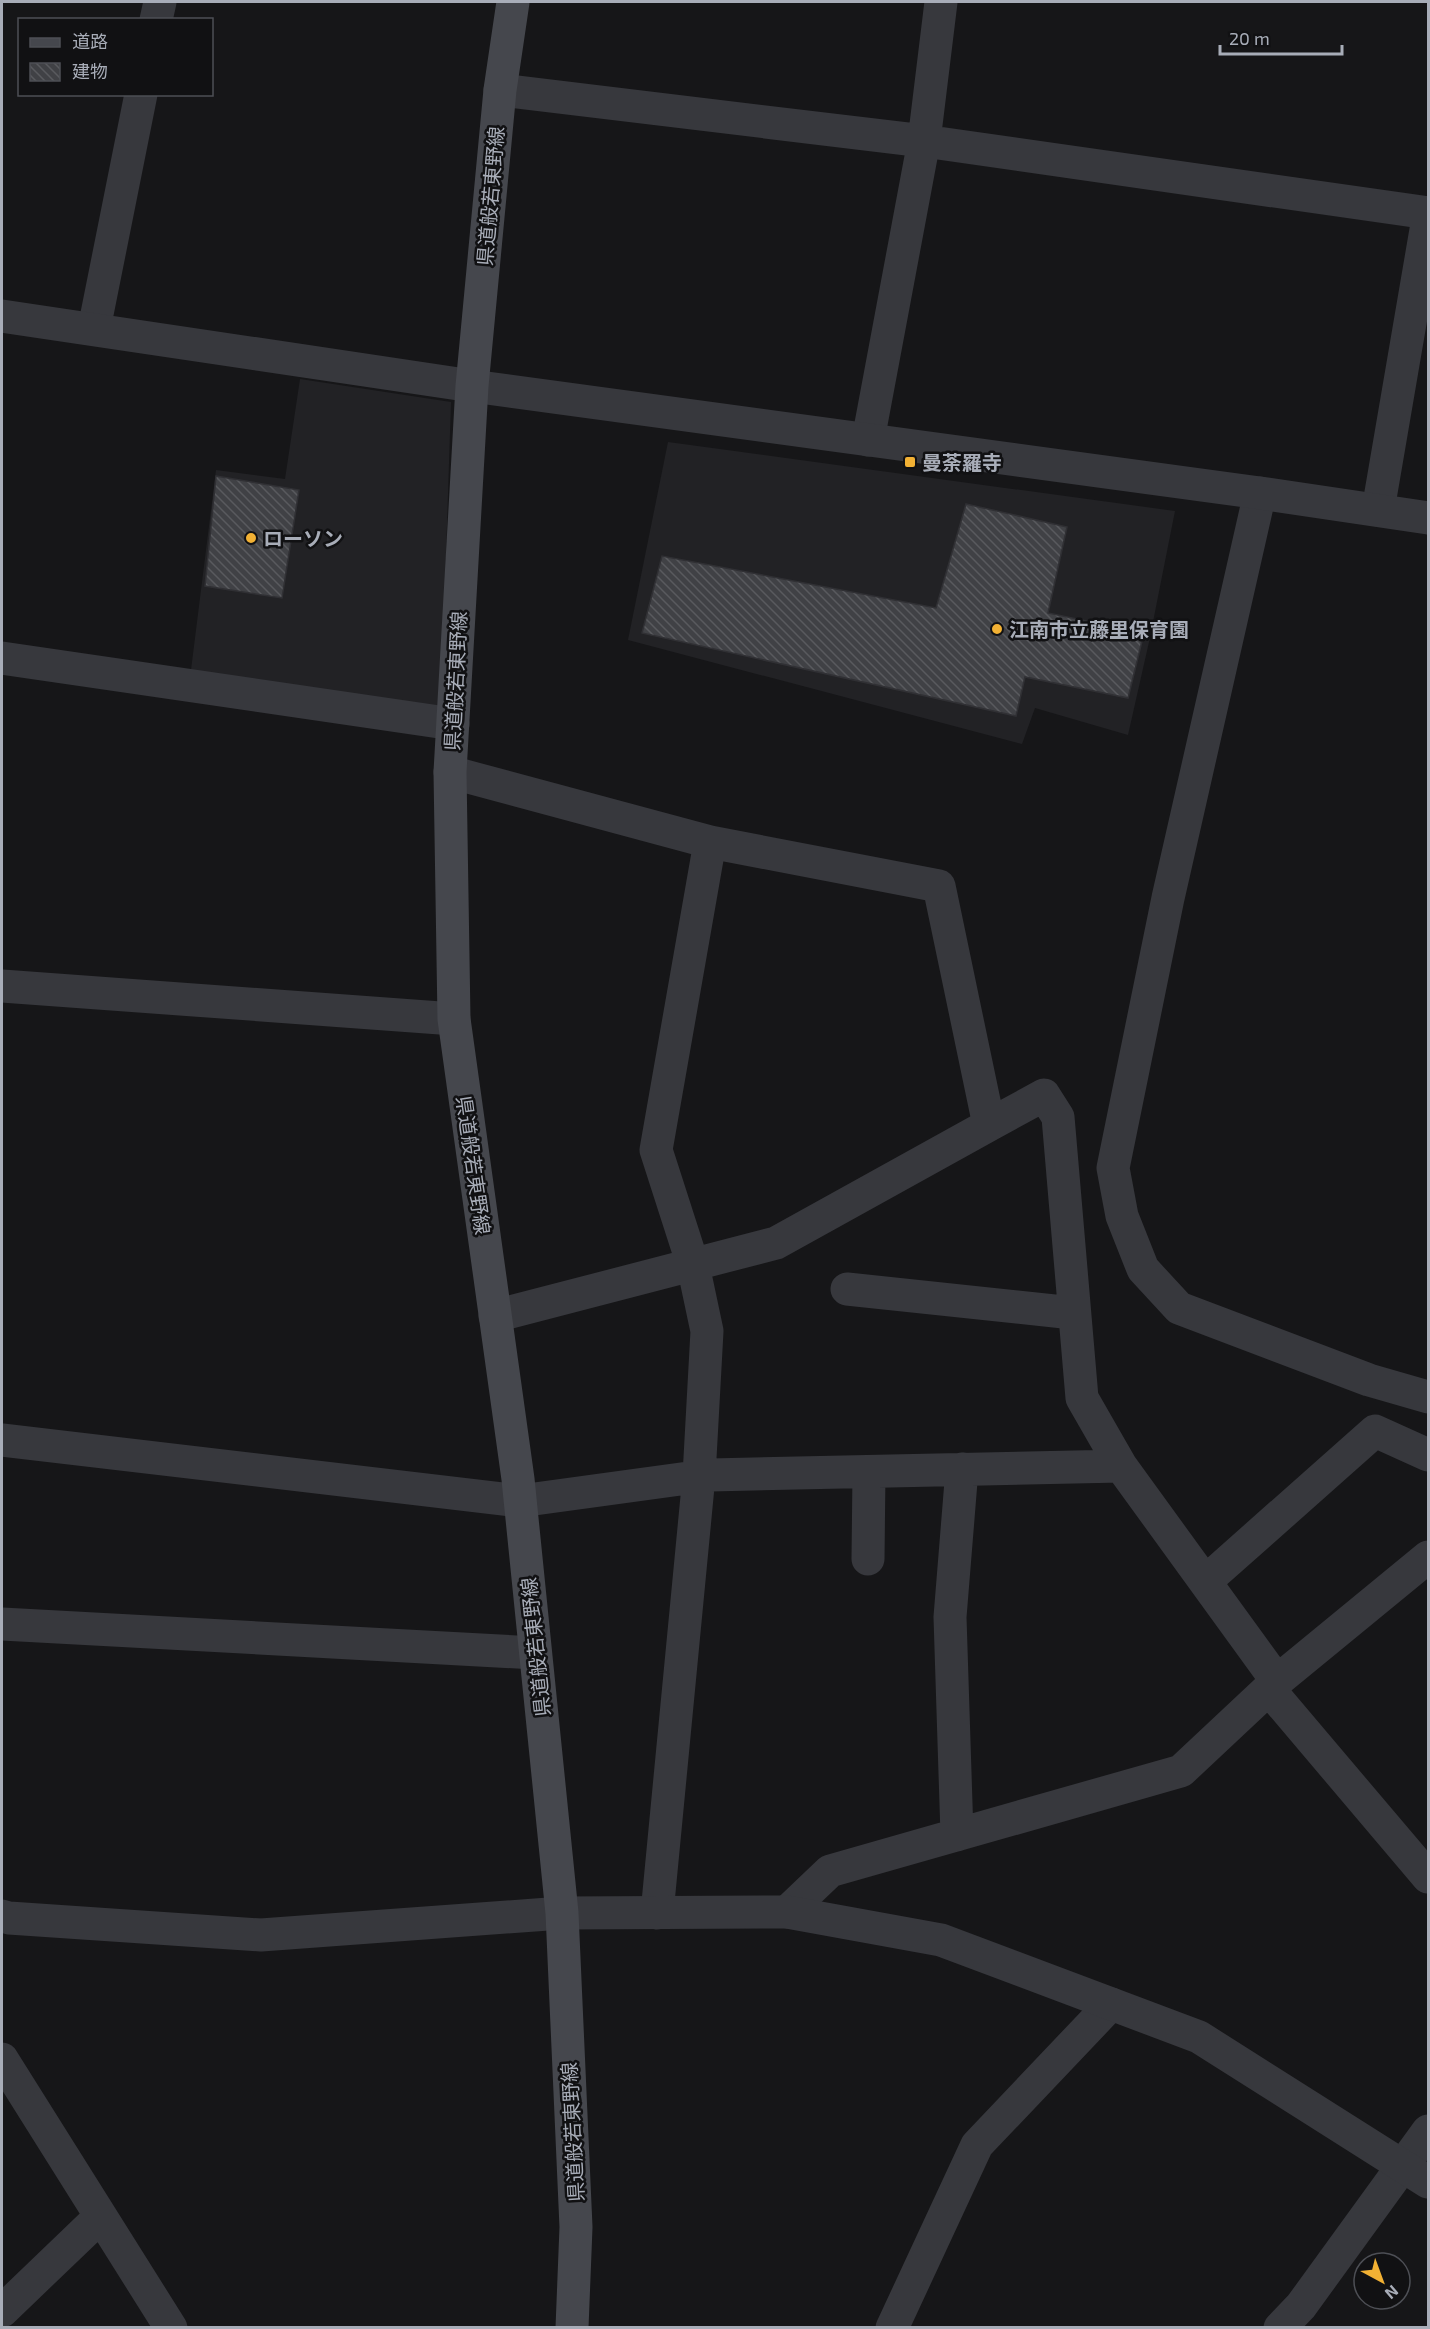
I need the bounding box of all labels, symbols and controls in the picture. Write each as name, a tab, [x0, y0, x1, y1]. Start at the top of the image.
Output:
legend	[18, 18, 213, 96]
scale bar	[1220, 18, 1342, 56]
text: 20 m	[1229, 27, 1270, 49]
text: 道路	[72, 30, 108, 52]
text: 建物	[72, 60, 108, 82]
street label: 県道般若東野線	[472, 125, 508, 267]
place label: 曼荼羅寺	[922, 450, 1002, 474]
marker: 曼荼羅寺	[903, 455, 917, 469]
place label: ローソン	[263, 526, 343, 550]
marker: ローソン	[244, 531, 258, 545]
street label: 県道般若東野線	[439, 610, 471, 752]
place label: 江南市立藤里保育園	[1009, 617, 1189, 641]
marker: 江南市立藤里保育園	[990, 622, 1004, 636]
street label: 県道般若東野線	[452, 1094, 496, 1236]
street label: 県道般若東野線	[516, 1576, 554, 1718]
street label: 県道般若東野線	[556, 2061, 588, 2203]
north arrow	[1352, 2251, 1412, 2311]
text: N	[1382, 2282, 1403, 2304]

